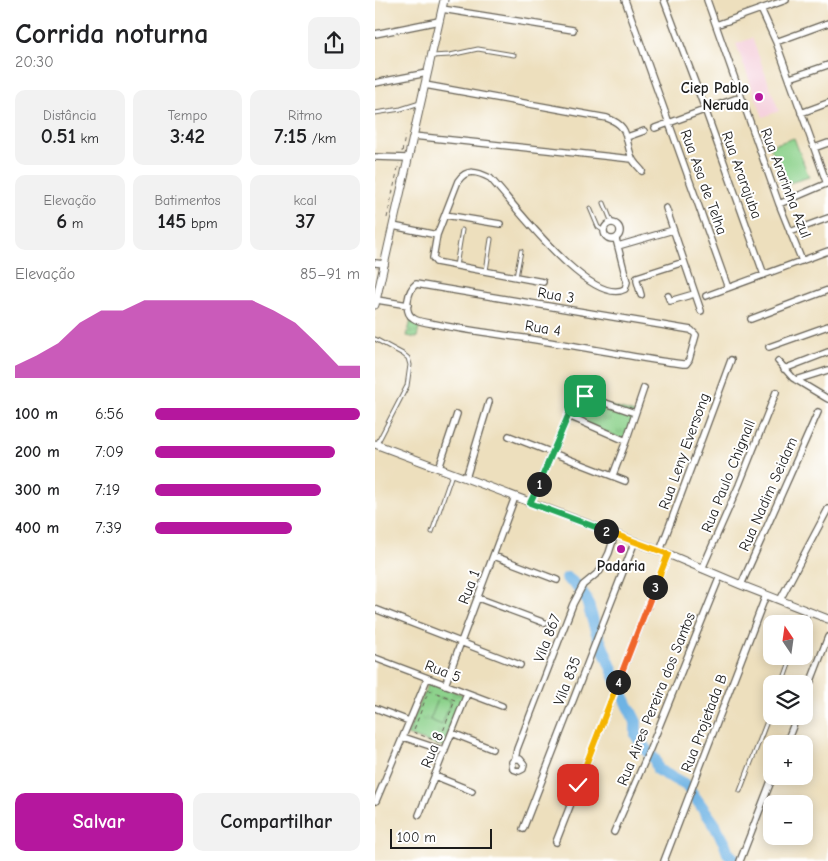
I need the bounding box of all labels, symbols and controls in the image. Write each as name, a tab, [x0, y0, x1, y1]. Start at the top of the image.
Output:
button: share	[308, 17, 360, 69]
text: Corrida noturna	[15, 18, 208, 50]
text: 20:30	[15, 53, 54, 71]
place label: Ciep Pablo Neruda	[681, 79, 749, 114]
marker: Ciep Pablo Neruda	[753, 91, 765, 103]
text: Distância	[43, 107, 97, 124]
text: Tempo	[168, 107, 207, 124]
text: Ritmo	[288, 107, 322, 124]
text: 0.51	[41, 124, 76, 148]
text: 3:42	[170, 124, 205, 148]
text: 7:15	[274, 124, 307, 148]
street label: Rua Ararinha Azul	[757, 126, 815, 240]
street label: Rua Asa de Telha	[677, 127, 731, 237]
street label: Rua Ararajuba	[718, 129, 766, 221]
text: km	[76, 130, 99, 147]
text: /km	[307, 130, 336, 147]
text: Elevação	[43, 192, 96, 209]
text: Batimentos	[154, 192, 221, 209]
text: kcal	[293, 192, 317, 209]
text: 6	[56, 209, 67, 233]
text: 145	[157, 209, 186, 233]
text: 37	[295, 209, 315, 233]
text: m	[67, 215, 83, 232]
text: bpm	[186, 215, 218, 232]
text: Elevação	[15, 265, 75, 283]
text: 85–91 m	[300, 265, 360, 283]
street label: Rua 3	[536, 283, 576, 307]
street label: Rua 4	[524, 316, 562, 340]
pin	[564, 375, 606, 417]
icon: arrive	[571, 382, 599, 410]
street label: Rua Leny Eversong	[655, 390, 713, 512]
text: 100 m	[15, 405, 58, 423]
text: 6:56	[95, 405, 124, 423]
street label: Rua Paulo Chignall	[697, 417, 759, 535]
street label: Rua Nadim Seidam	[735, 434, 801, 554]
text: 200 m	[15, 443, 60, 461]
text: 7:09	[95, 443, 124, 461]
pin: 1	[527, 472, 551, 496]
text: 1	[537, 476, 542, 493]
text: 300 m	[15, 481, 60, 499]
text: 7:19	[95, 481, 120, 499]
pin: 2	[593, 518, 619, 544]
text: 400 m	[15, 519, 59, 537]
text: 7:39	[95, 519, 122, 537]
text: 2	[603, 523, 610, 540]
marker: Padaria	[615, 543, 627, 555]
place label: Padaria	[597, 557, 645, 575]
street label: Rua 1	[454, 567, 484, 607]
pin: 3	[643, 574, 667, 600]
text: 3	[652, 579, 659, 596]
street label: Rua Aires Pereira dos Santos	[613, 610, 699, 788]
street label: Vila 867	[530, 611, 564, 665]
north arrow	[763, 615, 813, 665]
map controls	[763, 615, 813, 845]
street label: Vila 835	[549, 654, 585, 708]
street label: Rua 5	[422, 656, 464, 686]
pin: 4	[605, 670, 631, 694]
street label: Rua Projetada B	[677, 671, 731, 775]
text: 4	[615, 674, 622, 691]
button: layers	[763, 675, 813, 725]
street label: Rua 8	[417, 729, 447, 771]
button: +	[763, 735, 813, 785]
pin	[557, 764, 599, 806]
icon: check	[564, 771, 592, 799]
button: Salvar	[15, 793, 183, 851]
button: Compartilhar	[193, 793, 360, 851]
button: −	[763, 795, 813, 845]
scale bar	[390, 826, 493, 849]
text: 100 m	[397, 829, 436, 846]

